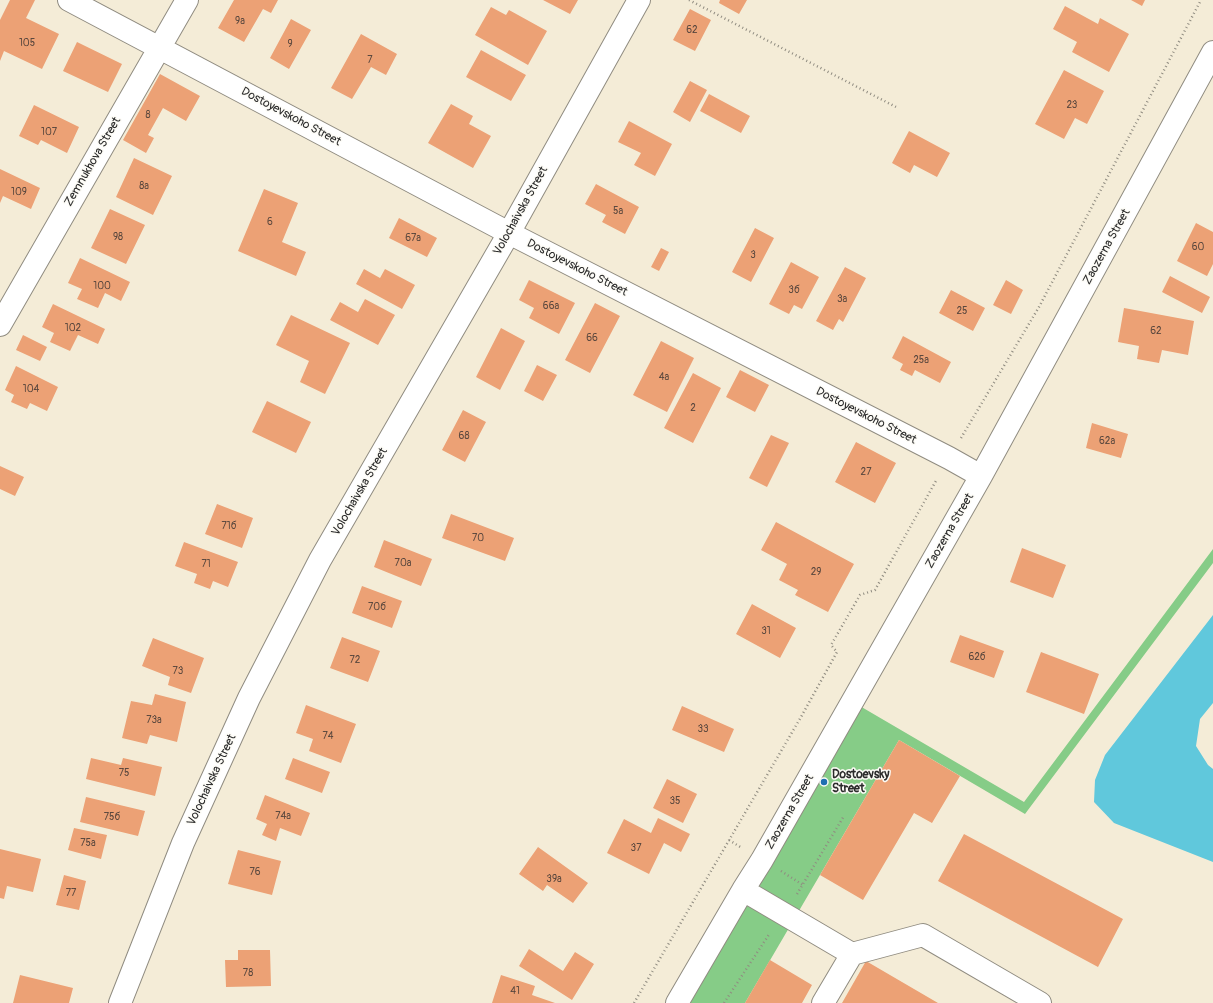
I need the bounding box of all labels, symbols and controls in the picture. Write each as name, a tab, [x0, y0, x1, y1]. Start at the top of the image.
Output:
house number: 9а	[235, 15, 245, 27]
house number: 62	[686, 24, 698, 36]
house number: 105	[19, 37, 35, 49]
house number: 9	[287, 38, 293, 50]
house number: 7	[367, 54, 373, 66]
street label: Dostoyevskoho Street	[239, 85, 343, 149]
house number: 23	[1067, 99, 1077, 111]
house number: 8	[145, 109, 151, 121]
street label: Zemnukhova Street	[62, 115, 124, 209]
house number: 107	[41, 126, 57, 138]
street label: Volochaivska Street	[491, 164, 551, 258]
house number: 8а	[139, 180, 149, 192]
house number: 109	[11, 186, 27, 198]
house number: 5а	[613, 205, 623, 217]
street label: Zaozerna Street	[1080, 207, 1134, 287]
house number: 6	[267, 216, 273, 228]
house number: 98	[113, 231, 123, 243]
house number: 67а	[405, 232, 421, 244]
street label: Dostoyevskoho Street	[524, 236, 630, 300]
house number: 60	[1192, 241, 1204, 253]
house number: 3	[750, 249, 756, 261]
house number: 100	[93, 280, 111, 292]
house number: 3б	[788, 284, 800, 296]
house number: 3а	[837, 293, 847, 305]
house number: 66а	[543, 300, 559, 312]
house number: 25	[956, 305, 968, 317]
house number: 102	[65, 322, 81, 334]
house number: 62	[1150, 325, 1162, 337]
house number: 66	[586, 332, 598, 344]
house number: 25а	[913, 354, 929, 366]
house number: 4а	[659, 371, 669, 383]
house number: 104	[23, 383, 39, 395]
street label: Dostoyevskoho Street	[813, 384, 919, 448]
house number: 2	[690, 402, 696, 414]
house number: 68	[459, 430, 469, 442]
house number: 62а	[1099, 435, 1115, 447]
street label: Volochaivska Street	[329, 445, 391, 539]
house number: 27	[861, 466, 871, 478]
street label: Zaozerna Street	[923, 491, 977, 571]
house number: 71б	[222, 520, 236, 532]
house number: 70	[472, 532, 484, 544]
house number: 70а	[395, 557, 411, 569]
house number: 71	[201, 558, 211, 570]
house number: 29	[811, 566, 821, 578]
house number: 70б	[368, 601, 386, 613]
house number: 31	[761, 625, 771, 637]
house number: 62б	[968, 651, 986, 663]
house number: 72	[350, 654, 360, 666]
house number: 73	[173, 665, 183, 677]
house number: 73а	[146, 714, 162, 726]
house number: 33	[697, 723, 709, 735]
house number: 74	[322, 730, 334, 742]
street label: Volochaivska Street	[185, 732, 239, 828]
house number: 75	[119, 767, 129, 779]
place label: Dostoevsky Street	[832, 768, 889, 796]
street label: Zaozerna Street	[763, 772, 817, 852]
marker: Dostoevsky Street	[819, 777, 829, 787]
house number: 35	[670, 795, 680, 807]
house number: 74а	[275, 810, 291, 822]
house number: 75б	[104, 811, 120, 823]
house number: 75а	[80, 837, 96, 849]
house number: 37	[631, 842, 641, 854]
house number: 76	[249, 866, 261, 878]
house number: 39а	[546, 873, 562, 885]
house number: 77	[66, 887, 76, 899]
house number: 78	[243, 967, 253, 979]
house number: 41	[510, 985, 520, 997]

